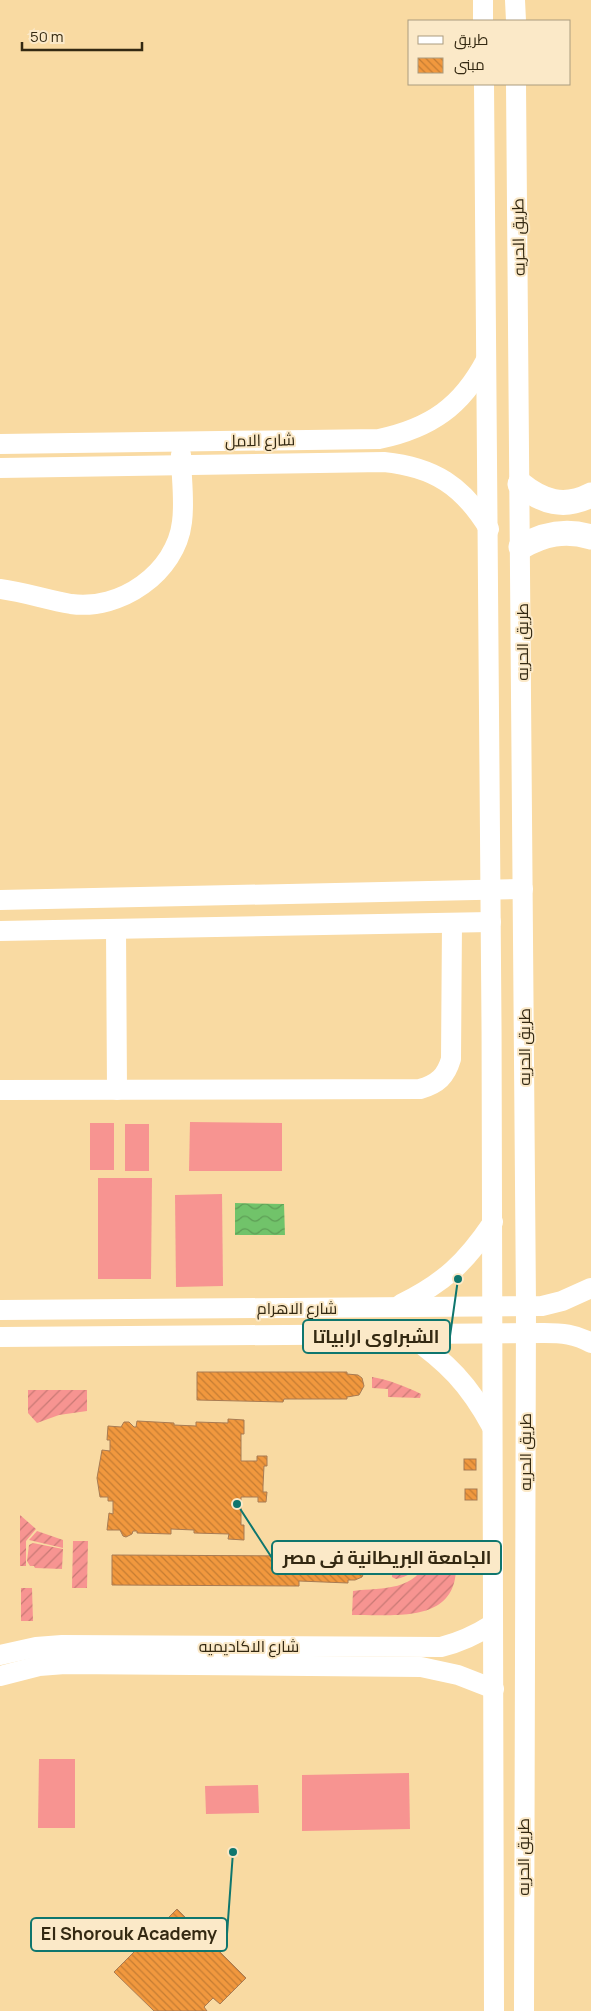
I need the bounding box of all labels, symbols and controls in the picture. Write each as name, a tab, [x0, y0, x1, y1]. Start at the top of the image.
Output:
scale bar	[22, 20, 142, 52]
legend	[408, 20, 571, 85]
text: 50 m	[30, 26, 64, 47]
text: طريق	[454, 29, 488, 50]
text: مبنى	[454, 54, 485, 75]
street label: طريق الحريه	[506, 198, 530, 276]
street label: شارع الامل	[225, 428, 295, 453]
street label: طريق الحريه	[511, 603, 533, 681]
street label: طريق الحريه	[513, 1008, 535, 1086]
street label: شارع الاهرام	[257, 1297, 337, 1320]
callout: الشبراوى ارابياتا	[303, 1320, 450, 1353]
text: الشبراوى ارابياتا	[313, 1324, 439, 1348]
street label: طريق الحريه	[514, 1413, 536, 1491]
callout: الجامعة البريطانية فى مصر	[272, 1541, 501, 1574]
text: الجامعة البريطانية فى مصر	[282, 1545, 491, 1569]
street label: شارع الاكاديميه	[199, 1635, 299, 1658]
street label: طريق الحريه	[512, 1818, 534, 1896]
callout: El Shorouk Academy	[31, 1918, 227, 1951]
text: El Shorouk Academy	[41, 1921, 217, 1945]

